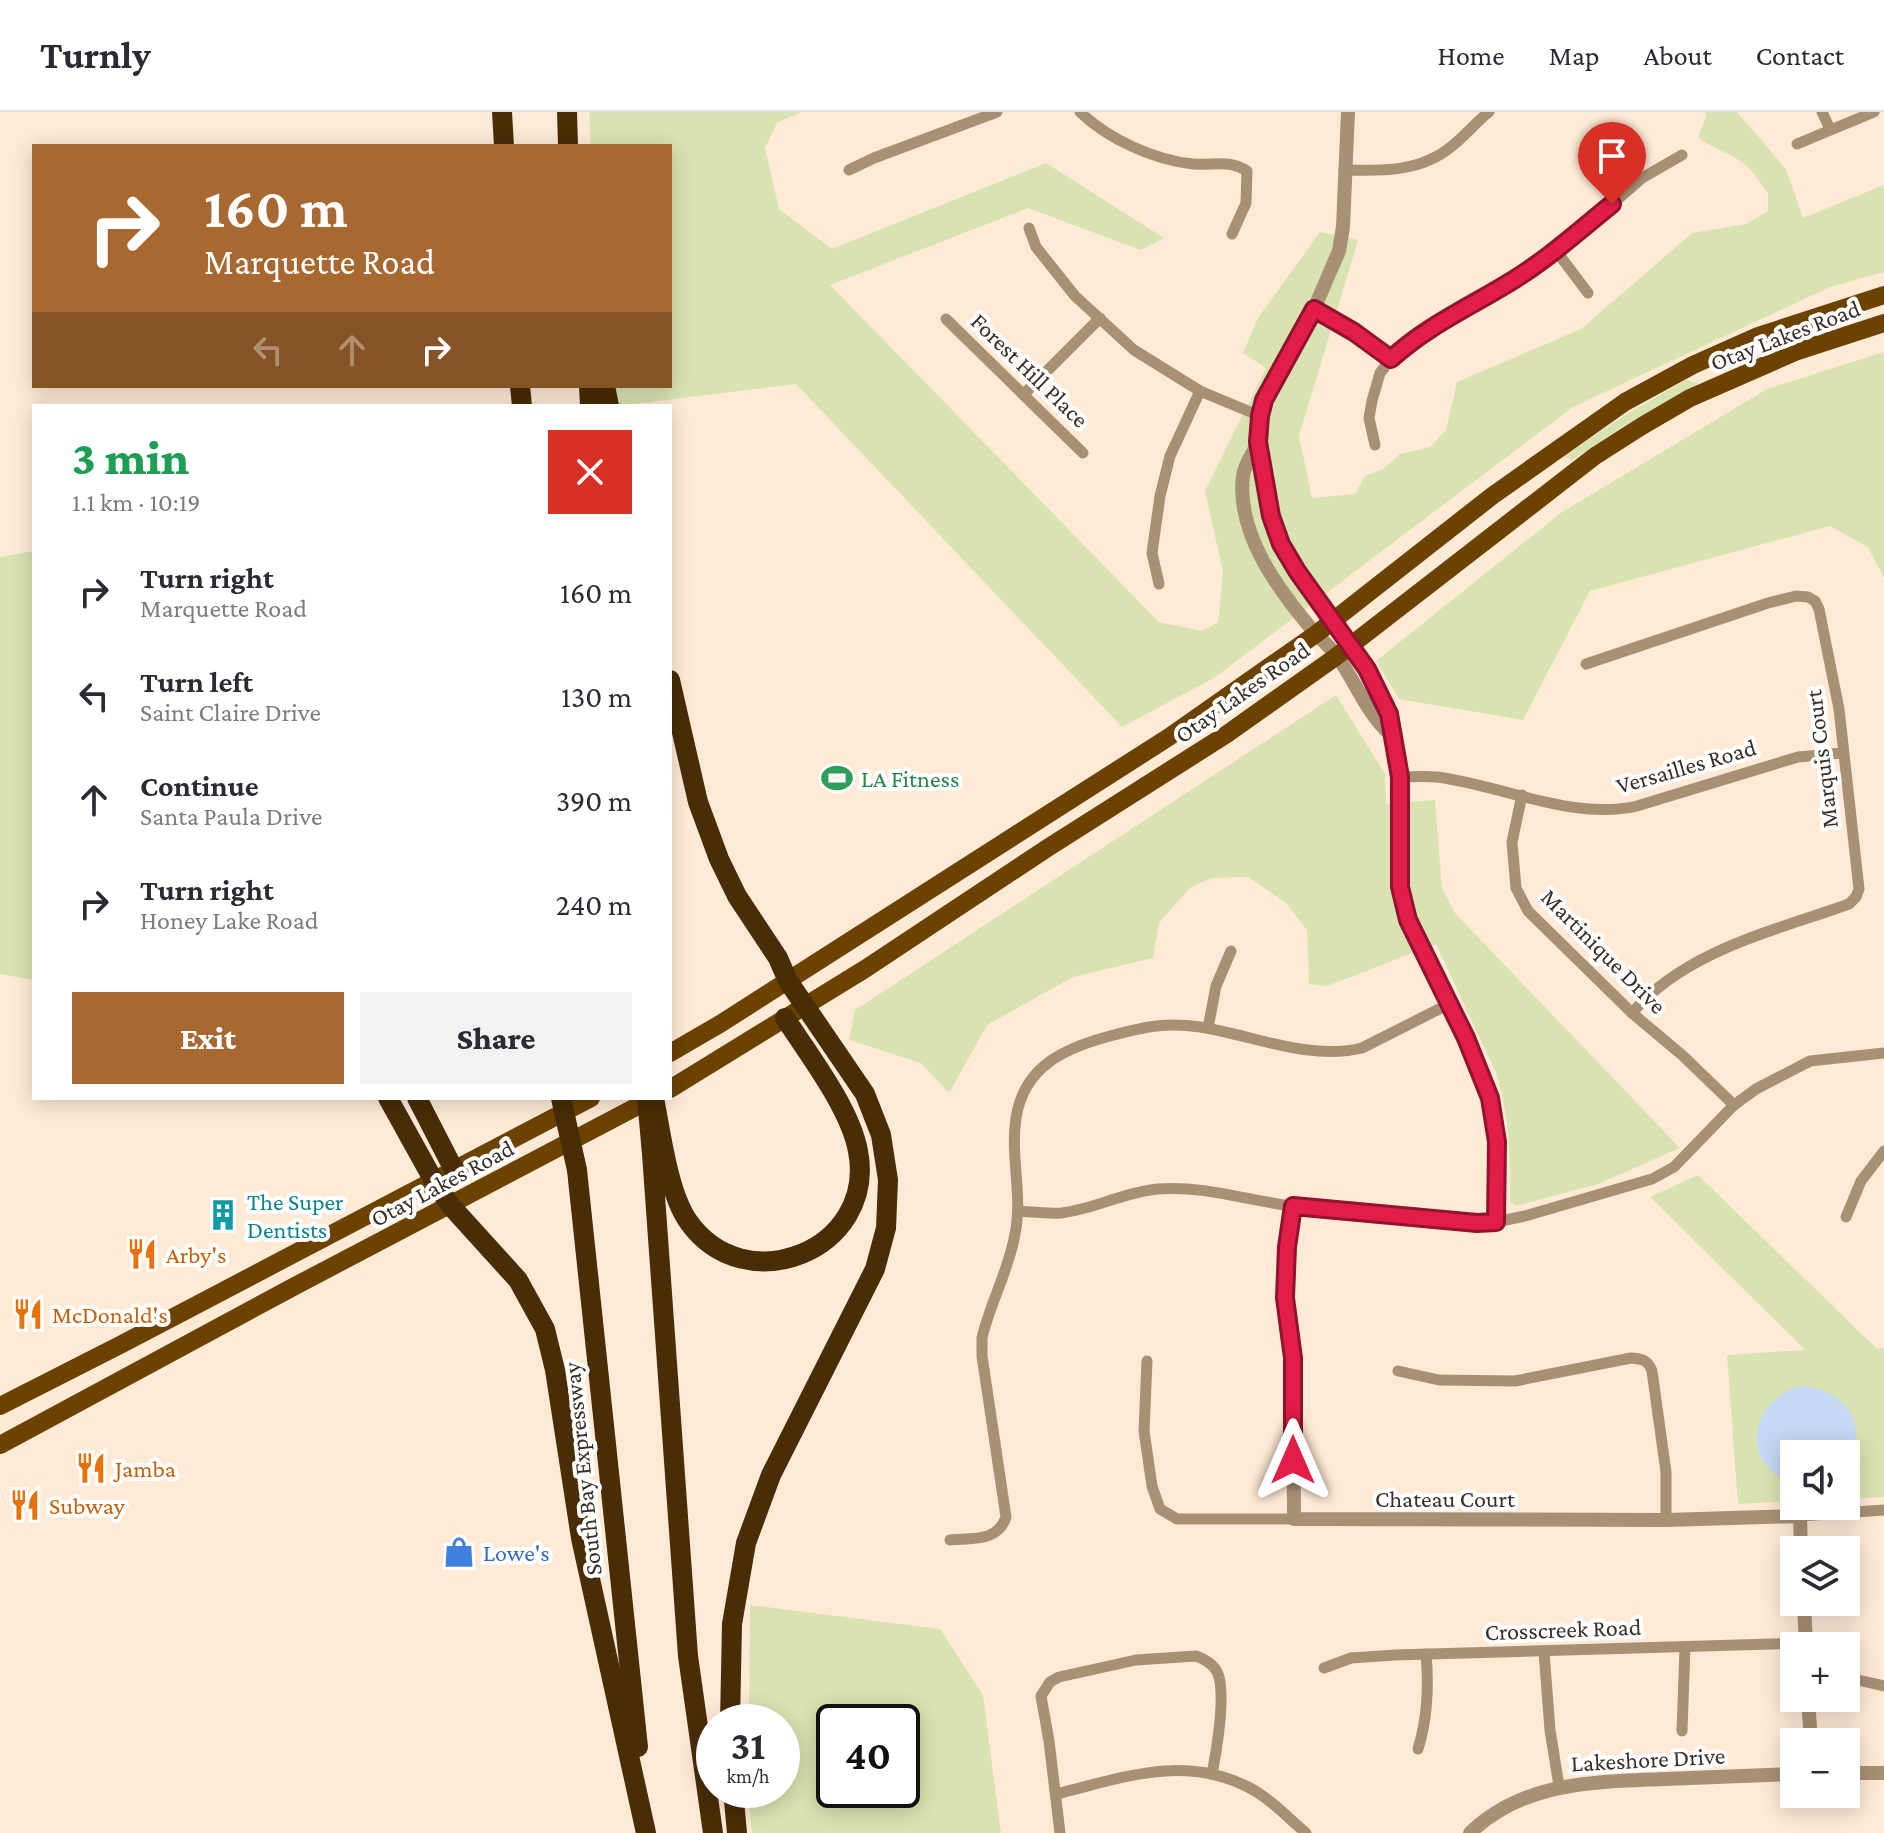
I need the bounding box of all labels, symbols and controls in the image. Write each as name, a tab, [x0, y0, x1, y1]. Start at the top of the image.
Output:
text: Turnly	[40, 34, 151, 76]
text: Home	[1438, 40, 1505, 71]
text: Map	[1549, 40, 1600, 71]
text: About	[1644, 40, 1712, 71]
text: Contact	[1756, 40, 1844, 71]
pin	[1578, 122, 1646, 204]
icon: arrive	[1590, 134, 1634, 178]
icon: right	[72, 176, 176, 280]
text: 160 m	[204, 177, 348, 239]
text: Marquette Road	[204, 242, 435, 282]
street label: Otay Lakes Road	[1706, 294, 1864, 376]
street label: Forest Hill Place	[966, 307, 1094, 433]
icon: left	[246, 328, 290, 372]
icon: ahead	[330, 328, 374, 372]
icon: right	[414, 328, 458, 372]
button: close	[548, 430, 632, 514]
text: 3 min	[72, 431, 189, 484]
text: 1.1 km · 10:19	[72, 488, 201, 517]
text: Turn right	[140, 561, 274, 594]
icon: right	[72, 570, 116, 614]
text: 160 m	[560, 576, 632, 609]
text: Marquette Road	[140, 594, 307, 623]
street label: Otay Lakes Road	[1170, 635, 1315, 748]
text: Turn left	[140, 665, 253, 698]
icon: left	[72, 674, 116, 718]
text: 130 m	[561, 680, 632, 713]
street label: Marquis Court	[1799, 687, 1843, 830]
text: Saint Claire Drive	[140, 698, 321, 727]
street label: Versailles Road	[1613, 733, 1759, 799]
sports icon: LA Fitness	[820, 761, 854, 795]
place label: LA Fitness	[861, 765, 959, 792]
text: Continue	[140, 769, 259, 802]
icon: ahead	[72, 778, 116, 822]
text: 390 m	[556, 784, 632, 817]
text: Santa Paula Drive	[140, 802, 322, 831]
text: Turn right	[140, 873, 274, 906]
icon: right	[72, 882, 116, 926]
street label: Martinique Drive	[1536, 883, 1672, 1019]
text: 240 m	[556, 888, 632, 921]
text: Honey Lake Road	[140, 906, 318, 935]
button: Exit	[72, 992, 344, 1084]
button: Share	[360, 992, 632, 1084]
street label: Otay Lakes Road	[366, 1134, 518, 1232]
place label: The Super Dentists	[247, 1188, 344, 1243]
building icon: The Super Dentists	[206, 1198, 240, 1232]
restaurant icon: Arby's	[125, 1237, 159, 1271]
place label: Arby's	[166, 1241, 226, 1268]
restaurant icon: McDonald's	[11, 1297, 45, 1331]
place label: McDonald's	[52, 1301, 168, 1328]
street label: South Bay Expressway	[557, 1360, 607, 1577]
position arrow	[1251, 1418, 1335, 1502]
map controls	[1780, 1440, 1860, 1808]
button: sound	[1780, 1440, 1860, 1520]
restaurant icon: Jamba	[74, 1451, 108, 1485]
place label: Jamba	[113, 1455, 176, 1482]
street label: Chateau Court	[1375, 1485, 1516, 1512]
restaurant icon: Subway	[8, 1488, 42, 1522]
place label: Subway	[49, 1492, 126, 1519]
shop icon: Lowe's	[442, 1535, 476, 1569]
button: layers	[1780, 1536, 1860, 1616]
place label: Lowe's	[483, 1539, 550, 1566]
street label: Crosscreek Road	[1484, 1613, 1642, 1645]
button: +	[1780, 1632, 1860, 1712]
speed limit sign: 40	[816, 1704, 920, 1808]
text: 31	[731, 1723, 765, 1768]
button: −	[1780, 1728, 1860, 1808]
street label: Lakeshore Drive	[1570, 1741, 1726, 1777]
text: km/h	[726, 1765, 770, 1787]

